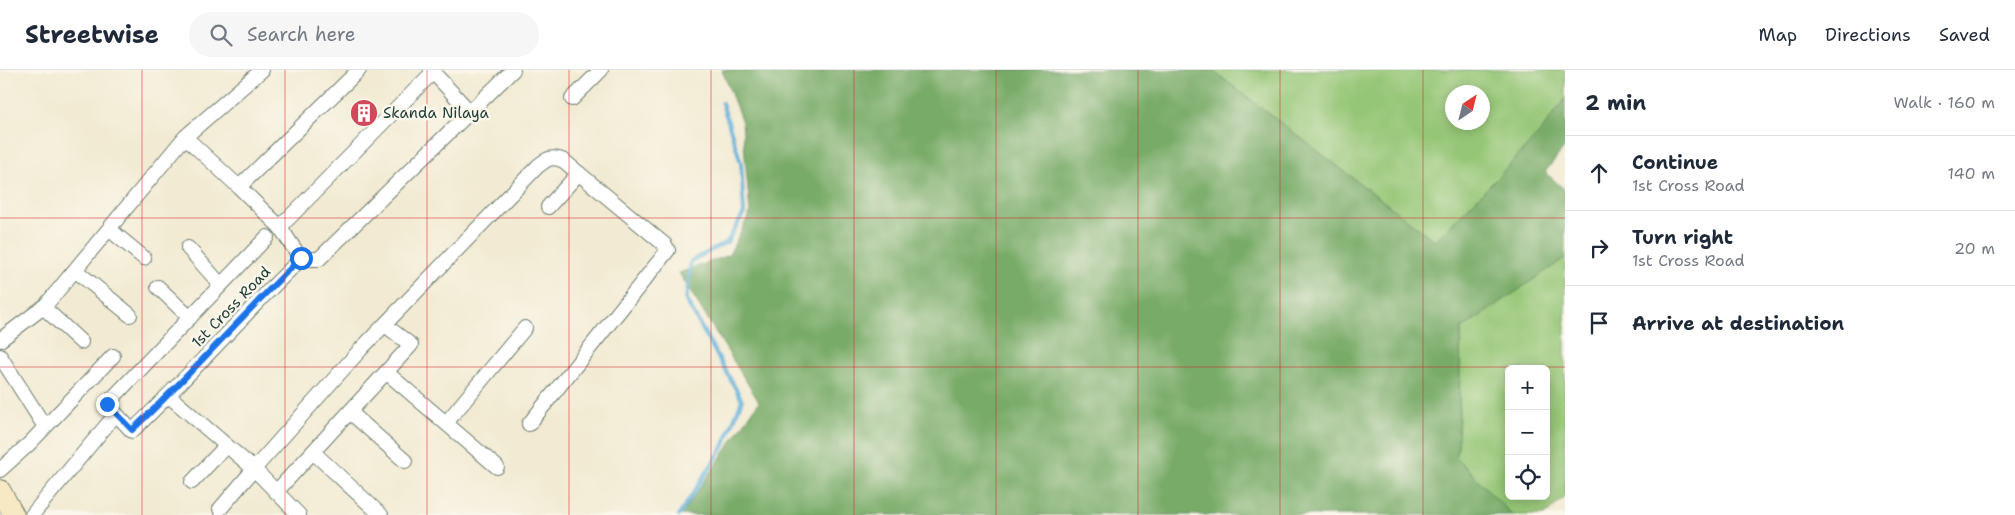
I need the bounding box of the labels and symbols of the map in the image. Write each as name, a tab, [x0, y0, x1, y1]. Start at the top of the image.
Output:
north arrow	[1445, 85, 1490, 130]
building icon: Skanda Nilaya	[349, 98, 379, 128]
place label: Skanda Nilaya	[383, 103, 490, 123]
route start	[290, 247, 313, 270]
street label: 1st Cross Road	[187, 262, 275, 352]
route end	[96, 393, 119, 416]

